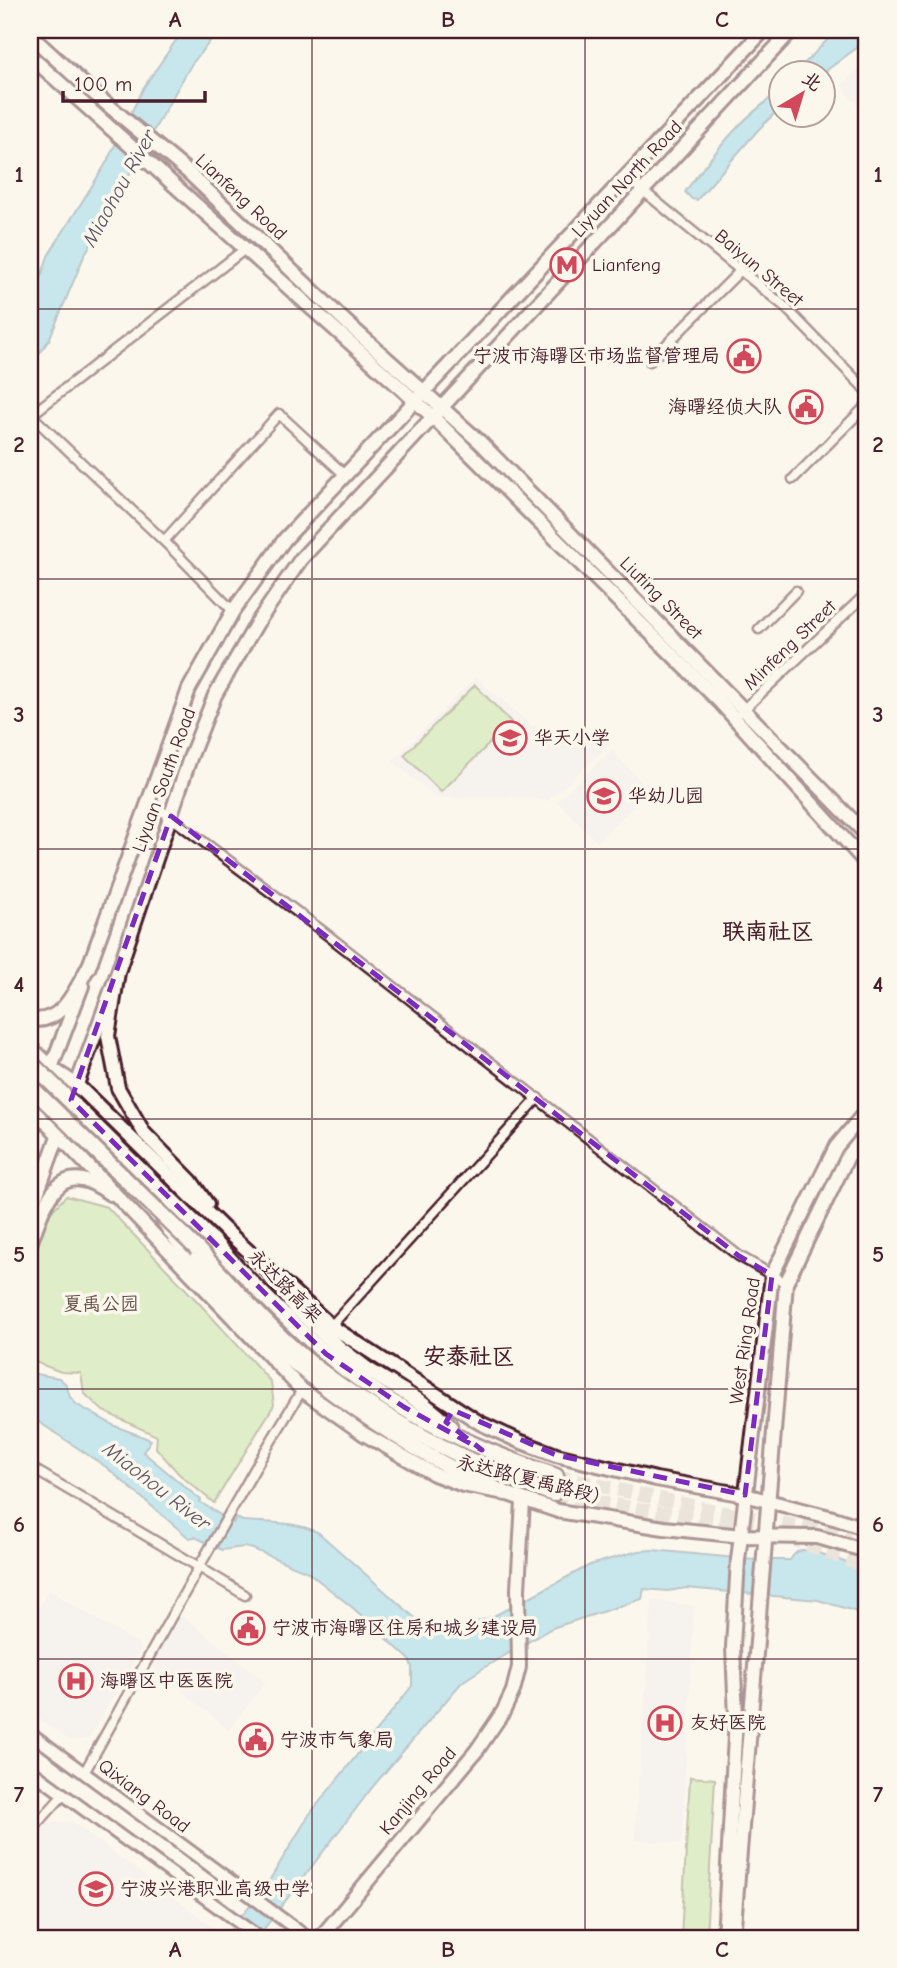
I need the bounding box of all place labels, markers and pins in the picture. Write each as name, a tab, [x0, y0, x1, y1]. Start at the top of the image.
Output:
metro station icon: Lianfeng	[548, 246, 586, 284]
place label: Lianfeng	[592, 254, 661, 276]
public building icon: 宁波市海曙区市场监督管理局	[725, 337, 763, 375]
place label: 宁波市海曙区市场监督管理局	[473, 345, 720, 367]
public building icon: 海曙经侦大队	[787, 388, 825, 426]
place label: 海曙经侦大队	[668, 396, 782, 418]
school or university icon: 华天小学	[491, 719, 529, 757]
place label: 华天小学	[534, 727, 610, 749]
school or university icon: 华幼儿园	[585, 777, 623, 815]
place label: 华幼儿园	[628, 785, 704, 807]
public building icon: 宁波市海曙区住房和城乡建设局	[229, 1609, 267, 1647]
place label: 宁波市海曙区住房和城乡建设局	[272, 1617, 538, 1639]
hospital icon: 海曙区中医医院	[57, 1662, 95, 1700]
place label: 海曙区中医医院	[100, 1670, 233, 1692]
hospital icon: 友好医院	[646, 1704, 684, 1742]
place label: 友好医院	[690, 1712, 766, 1734]
public building icon: 宁波市气象局	[237, 1721, 275, 1759]
place label: 宁波市气象局	[280, 1729, 394, 1751]
school or university icon: 宁波兴港职业高级中学	[77, 1870, 115, 1908]
place label: 宁波兴港职业高级中学	[120, 1878, 310, 1900]

